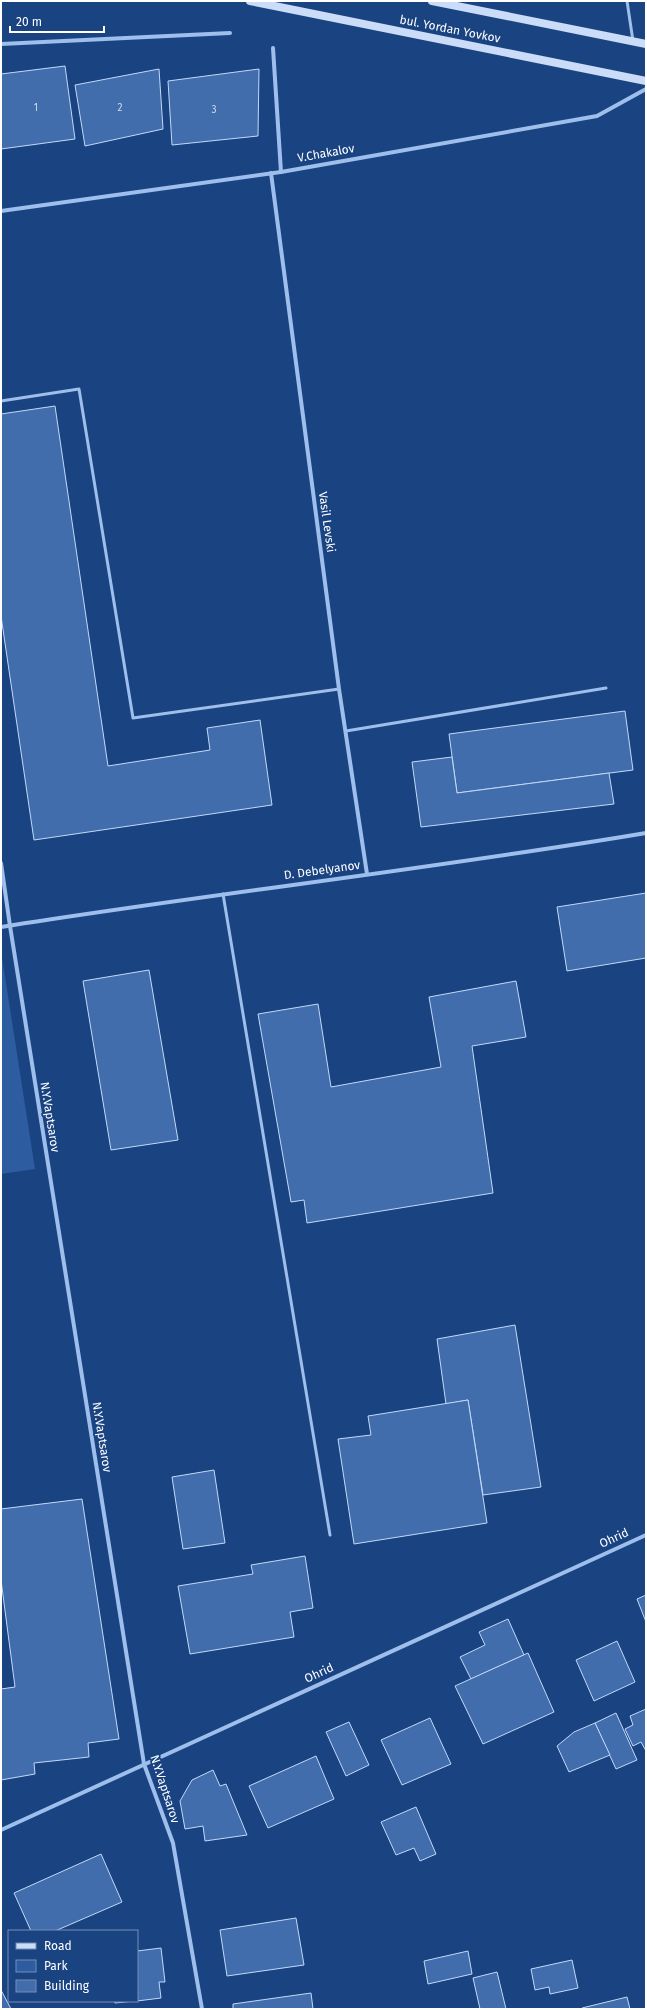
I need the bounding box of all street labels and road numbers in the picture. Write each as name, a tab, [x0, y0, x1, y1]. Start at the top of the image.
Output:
street label: bul. Yordan Yovkov	[398, 12, 502, 46]
street label: V.Chakalov	[296, 141, 356, 165]
street label: Vasil Levski	[316, 491, 338, 553]
street label: D. Debelyanov	[283, 858, 361, 882]
street label: N.Y.Vaptsarov	[38, 1081, 62, 1153]
street label: N.Y.Vaptsarov	[90, 1401, 114, 1473]
street label: Ohrid	[597, 1525, 631, 1551]
street label: Ohrid	[302, 1660, 336, 1686]
street label: N.Y.Vaptsarov	[147, 1753, 183, 1825]

